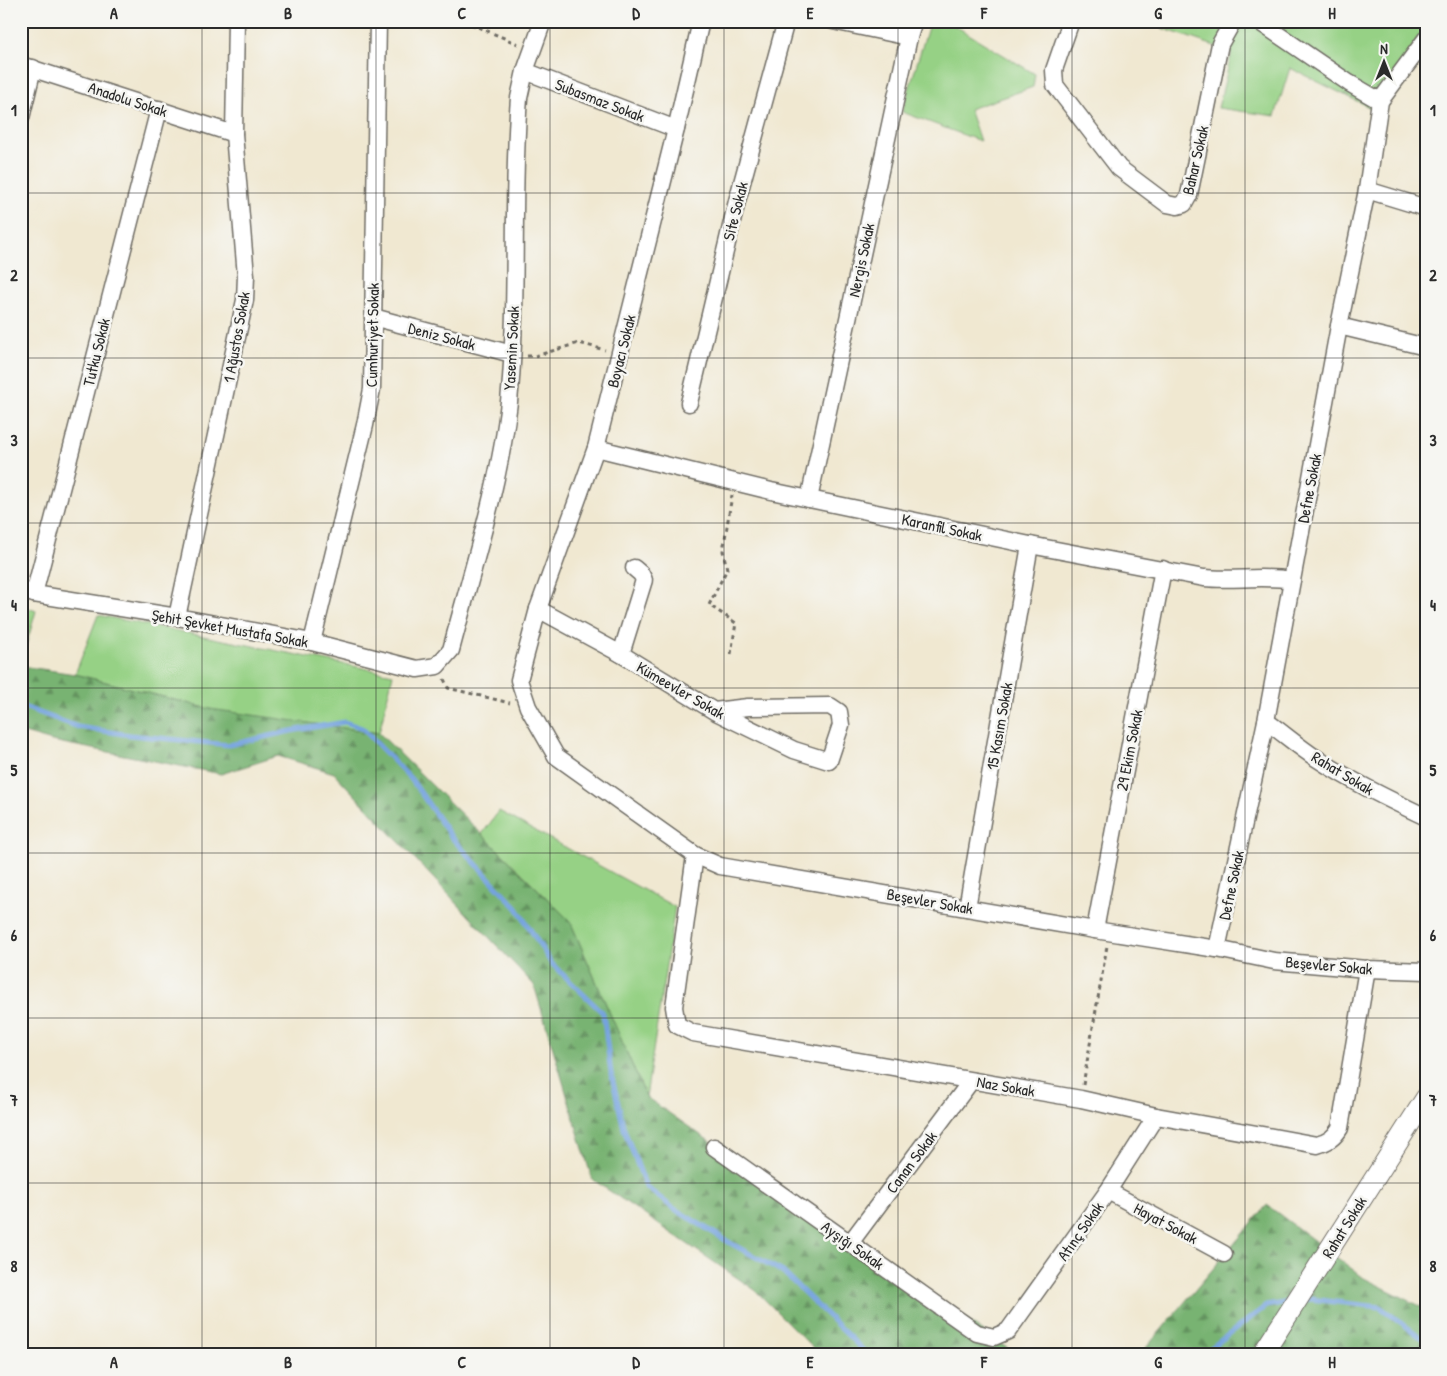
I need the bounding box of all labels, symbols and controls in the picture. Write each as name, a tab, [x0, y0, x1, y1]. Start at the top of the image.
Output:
text: A	[110, 2, 118, 24]
text: B	[284, 2, 292, 24]
text: C	[458, 2, 467, 24]
text: D	[632, 2, 640, 24]
text: E	[806, 2, 814, 24]
text: F	[980, 2, 988, 24]
text: G	[1154, 2, 1162, 24]
text: H	[1328, 2, 1336, 24]
north arrow	[1360, 38, 1410, 88]
text: N	[1380, 39, 1388, 58]
street label: Subasmaz Sokak	[552, 73, 648, 127]
street label: Anadolu Sokak	[86, 76, 171, 122]
text: 1	[11, 99, 17, 121]
text: 1	[1430, 99, 1436, 121]
street label: Bahar Sokak	[1176, 123, 1214, 197]
street label: Site Sokak	[717, 179, 753, 243]
street label: Nergis Sokak	[842, 221, 880, 299]
text: 2	[10, 264, 18, 286]
text: 2	[1429, 264, 1437, 286]
street label: Cumhuriyet Sokak	[360, 282, 384, 387]
street label: 1 Ağustos Sokak	[217, 289, 255, 384]
street label: Yasemin Sokak	[498, 305, 524, 391]
street label: Boyacı Sokak	[601, 312, 641, 390]
street label: Tutku Sokak	[77, 315, 115, 388]
street label: Deniz Sokak	[406, 316, 478, 356]
text: 3	[10, 429, 18, 451]
text: 3	[1429, 429, 1437, 451]
street label: Defne Sokak	[1291, 451, 1327, 525]
street label: Karanfil Sokak	[900, 508, 985, 546]
text: 4	[11, 594, 17, 616]
text: 4	[1430, 594, 1436, 616]
street label: Şehit Şevket Mustafa Sokak	[150, 603, 310, 653]
street label: Kümeevler Sokak	[633, 656, 730, 724]
street label: 15 Kasım Sokak	[980, 680, 1018, 772]
street label: 29 Ekim Sokak	[1110, 707, 1148, 792]
street label: Rahat Sokak	[1308, 746, 1379, 800]
text: 5	[11, 759, 18, 781]
text: 5	[1430, 759, 1437, 781]
street label: Defne Sokak	[1213, 848, 1249, 922]
street label: Beşevler Sokak	[885, 883, 975, 919]
text: 6	[11, 924, 18, 946]
text: 6	[1430, 924, 1437, 946]
street label: Beşevler Sokak	[1285, 950, 1374, 980]
street label: Naz Sokak	[975, 1070, 1037, 1102]
text: 7	[9, 1089, 18, 1111]
text: 7	[1428, 1089, 1437, 1111]
street label: Canan Sokak	[880, 1126, 942, 1198]
street label: Rahat Sokak	[1316, 1192, 1372, 1262]
street label: Atınç Sokak	[1052, 1197, 1109, 1265]
street label: Hayat Sokak	[1130, 1197, 1202, 1249]
street label: Ayşığı Sokak	[817, 1215, 889, 1275]
text: 8	[11, 1255, 18, 1277]
text: 8	[1430, 1255, 1437, 1277]
text: A	[110, 1351, 118, 1373]
text: B	[284, 1351, 292, 1373]
text: C	[458, 1351, 467, 1373]
text: D	[632, 1351, 640, 1373]
text: E	[806, 1351, 814, 1373]
text: F	[980, 1351, 988, 1373]
text: G	[1154, 1351, 1162, 1373]
text: H	[1328, 1351, 1336, 1373]

